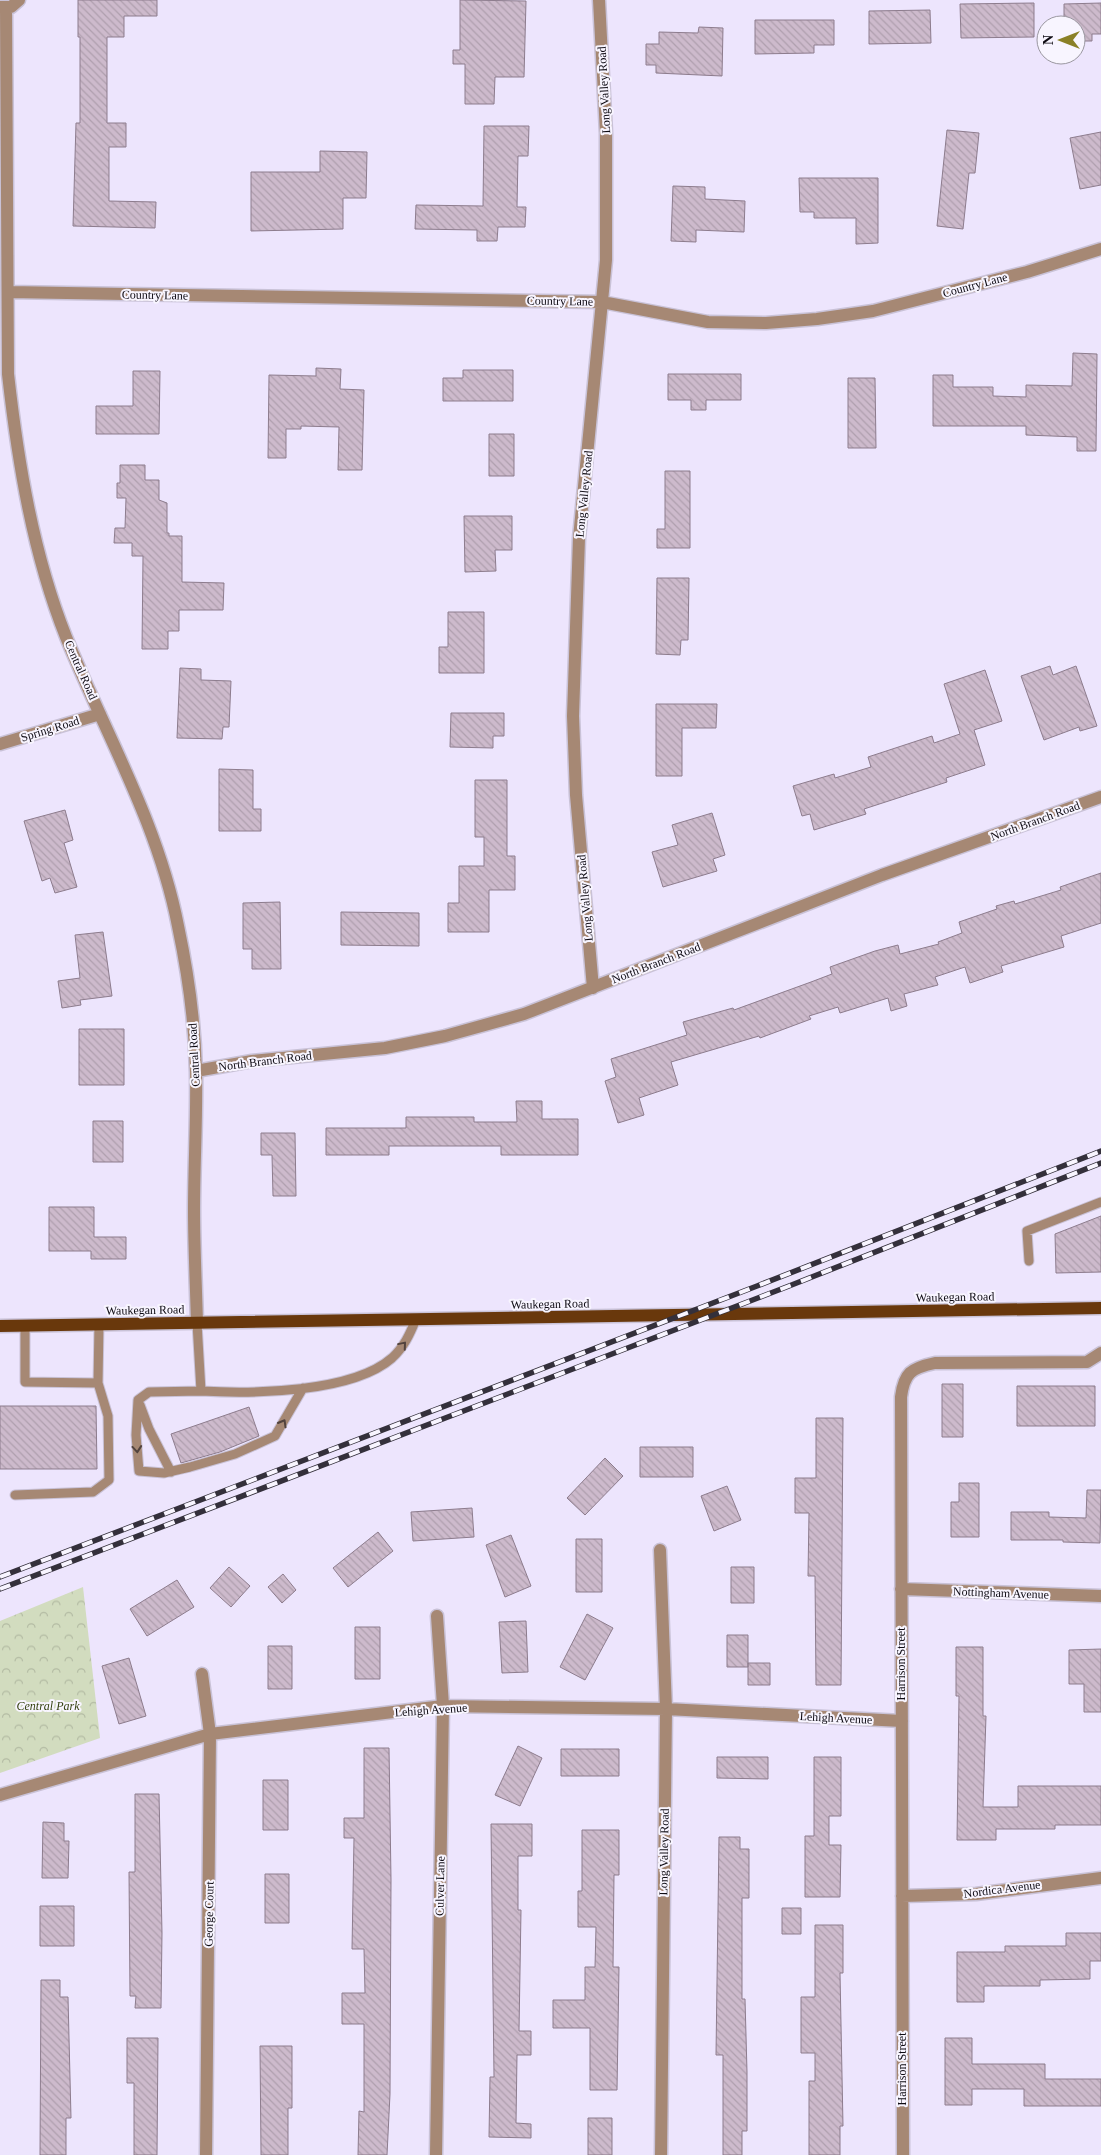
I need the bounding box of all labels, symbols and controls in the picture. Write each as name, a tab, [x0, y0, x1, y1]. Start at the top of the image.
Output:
north arrow	[1036, 15, 1086, 65]
text: N	[1041, 35, 1056, 45]
street label: Long Valley Road	[595, 46, 613, 134]
street label: Country Lane	[941, 270, 1009, 300]
street label: Country Lane	[122, 287, 188, 303]
street label: Country Lane	[527, 293, 593, 309]
street label: Long Valley Road	[572, 450, 596, 538]
street label: Central Road	[62, 638, 100, 702]
street label: Spring Road	[19, 713, 81, 745]
street label: North Branch Road	[988, 798, 1082, 844]
street label: Long Valley Road	[574, 854, 596, 942]
street label: North Branch Road	[610, 940, 702, 986]
street label: Central Road	[185, 1023, 203, 1087]
street label: North Branch Road	[218, 1048, 312, 1074]
street label: Waukegan Road	[916, 1289, 994, 1305]
street label: Waukegan Road	[511, 1296, 589, 1312]
street label: Waukegan Road	[106, 1302, 184, 1318]
one-way arrow	[397, 1342, 406, 1351]
one-way arrow	[277, 1419, 287, 1428]
one-way arrow	[131, 1445, 142, 1453]
street label: Nottingham Avenue	[953, 1584, 1049, 1602]
street label: Harrison Street	[894, 1627, 908, 1700]
park label: Central Park	[17, 1699, 80, 1713]
street label: Lehigh Avenue	[394, 1700, 468, 1720]
street label: Lehigh Avenue	[799, 1709, 873, 1727]
street label: Long Valley Road	[656, 1808, 672, 1896]
street label: Culver Lane	[432, 1856, 448, 1916]
street label: Nordica Avenue	[963, 1877, 1041, 1901]
street label: George Court	[201, 1881, 217, 1947]
street label: Harrison Street	[895, 2032, 909, 2105]

